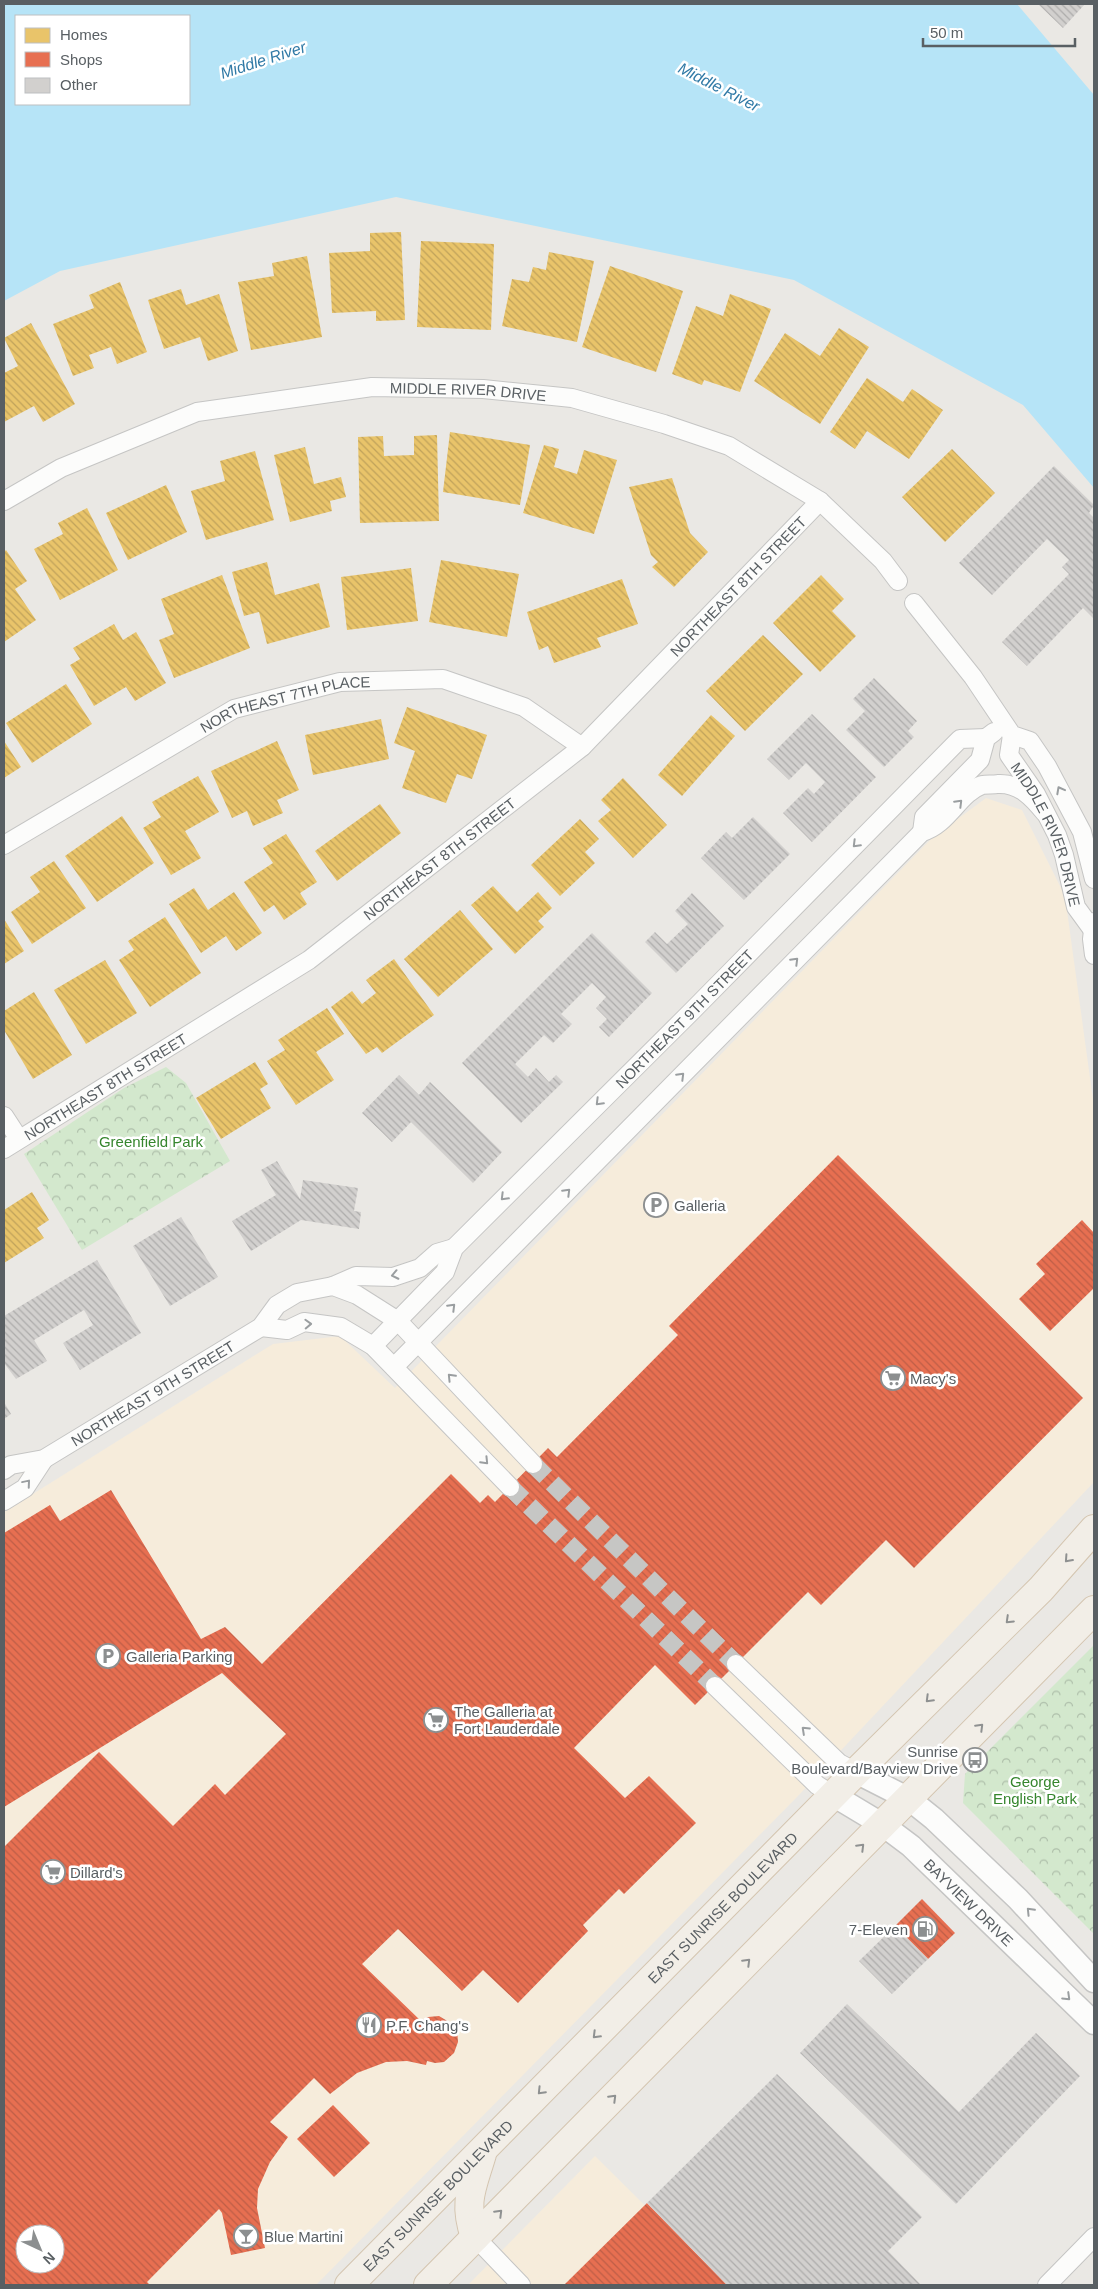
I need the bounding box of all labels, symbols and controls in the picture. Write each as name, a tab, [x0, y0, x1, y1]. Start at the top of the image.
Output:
legend	[15, 15, 190, 105]
scale bar	[923, 15, 1076, 47]
text: 50 m	[930, 24, 963, 41]
text: Homes	[60, 26, 108, 43]
water label: Middle River	[218, 38, 309, 82]
text: Shops	[60, 51, 103, 68]
water label: Middle River	[676, 59, 763, 115]
text: Other	[60, 76, 98, 93]
street label: MIDDLE RIVER DRIVE	[390, 379, 547, 404]
street label: NORTHEAST 8TH STREET	[666, 513, 809, 660]
street label: NORTHEAST 7TH PLACE	[197, 673, 371, 736]
street label: MIDDLE RIVER DRIVE	[1008, 759, 1084, 908]
one-way arrow	[1056, 786, 1066, 795]
street label: NORTHEAST 8TH STREET	[360, 794, 519, 923]
one-way arrow	[954, 800, 963, 809]
one-way arrow	[853, 838, 862, 847]
street label: NORTHEAST 9TH STREET	[612, 946, 756, 1091]
one-way arrow	[789, 957, 798, 966]
street label: NORTHEAST 8TH STREET	[21, 1030, 190, 1143]
one-way arrow	[675, 1073, 684, 1082]
one-way arrow	[596, 1096, 605, 1105]
park label: Greenfield Park	[99, 1133, 204, 1150]
one-way arrow	[561, 1189, 570, 1198]
one-way arrow	[501, 1191, 510, 1200]
parking icon: Galleria	[643, 1192, 669, 1218]
place label: Galleria	[674, 1197, 726, 1214]
one-way arrow	[391, 1269, 399, 1280]
one-way arrow	[447, 1304, 456, 1313]
one-way arrow	[305, 1319, 313, 1329]
street label: NORTHEAST 9TH STREET	[68, 1337, 237, 1449]
supermarket icon: Macy's	[880, 1365, 906, 1391]
place label: Macy's	[910, 1370, 956, 1387]
one-way arrow	[448, 1373, 457, 1382]
one-way arrow	[479, 1456, 488, 1465]
one-way arrow	[22, 1480, 31, 1489]
one-way arrow	[1064, 1553, 1073, 1562]
one-way arrow	[1005, 1614, 1014, 1623]
parking icon: Galleria Parking	[95, 1643, 121, 1669]
place label: Galleria Parking	[126, 1648, 233, 1665]
one-way arrow	[926, 1693, 935, 1702]
place label: The Galleria at Fort Lauderdale	[454, 1703, 560, 1737]
supermarket icon: The Galleria at Fort Lauderdale	[423, 1707, 449, 1733]
one-way arrow	[974, 1723, 983, 1732]
one-way arrow	[801, 1727, 810, 1736]
place label: Sunrise Boulevard/Bayview Drive	[791, 1743, 958, 1777]
bus stop icon: Sunrise Boulevard/Bayview Drive	[962, 1747, 988, 1773]
park label: George English Park	[993, 1773, 1078, 1807]
street label: EAST SUNRISE BOULEVARD	[644, 1828, 801, 1986]
one-way arrow	[856, 1844, 865, 1853]
street label: BAYVIEW DRIVE	[921, 1855, 1017, 1949]
supermarket icon: Dillard's	[40, 1859, 66, 1885]
place label: Dillard's	[70, 1864, 123, 1881]
one-way arrow	[1027, 1908, 1036, 1917]
fuel station icon: 7-Eleven	[912, 1916, 938, 1942]
place label: 7-Eleven	[849, 1921, 908, 1938]
one-way arrow	[741, 1959, 750, 1968]
one-way arrow	[1061, 1991, 1070, 2000]
restaurant icon: P.F. Chang's	[356, 2012, 382, 2038]
place label: P.F. Chang's	[386, 2017, 469, 2034]
one-way arrow	[593, 2030, 602, 2039]
one-way arrow	[538, 2085, 547, 2094]
one-way arrow	[607, 2094, 616, 2103]
street label: EAST SUNRISE BOULEVARD	[359, 2116, 516, 2274]
one-way arrow	[493, 2210, 502, 2219]
bar icon: Blue Martini	[233, 2223, 259, 2249]
north arrow	[15, 2224, 65, 2274]
place label: Blue Martini	[264, 2228, 343, 2245]
text: N	[40, 2249, 58, 2268]

